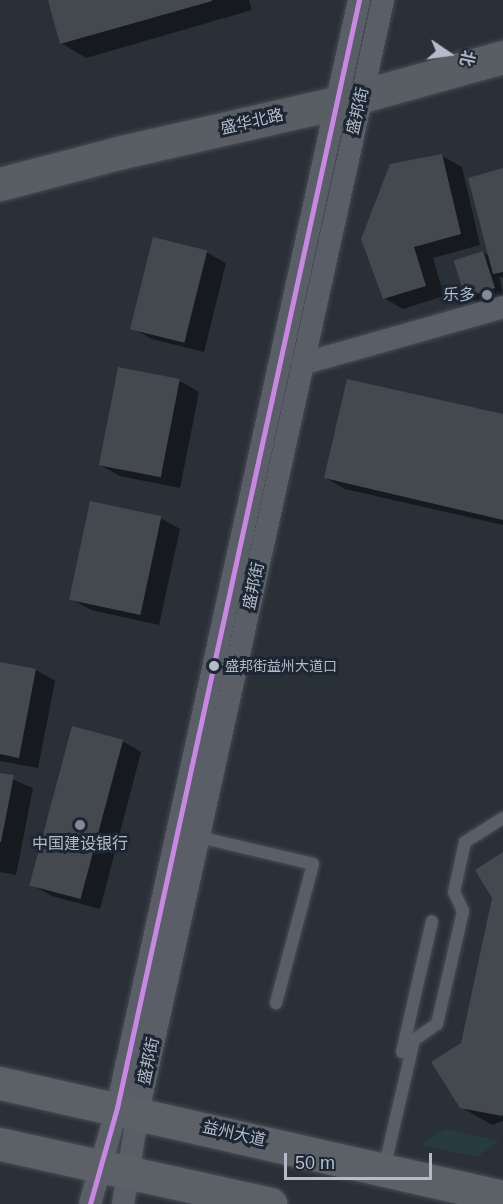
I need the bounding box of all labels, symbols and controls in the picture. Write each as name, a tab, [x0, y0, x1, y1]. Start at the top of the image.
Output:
north arrow	[419, 24, 479, 84]
text: 北	[457, 48, 477, 68]
street label: 盛邦街	[343, 85, 373, 137]
street label: 盛华北路	[219, 105, 285, 139]
place label: 乐多	[443, 285, 475, 305]
marker: 乐多	[480, 288, 494, 302]
street label: 盛邦街	[240, 561, 268, 611]
place label: 盛邦街益州大道口	[225, 658, 337, 674]
marker: 盛邦街益州大道口	[208, 660, 220, 672]
marker: 中国建设银行	[73, 818, 87, 832]
place label: 中国建设银行	[32, 834, 128, 854]
street label: 盛邦街	[135, 1036, 163, 1086]
street label: 益州大道	[201, 1117, 267, 1151]
scale bar	[287, 1141, 436, 1179]
text: 50 m	[295, 1153, 335, 1173]

